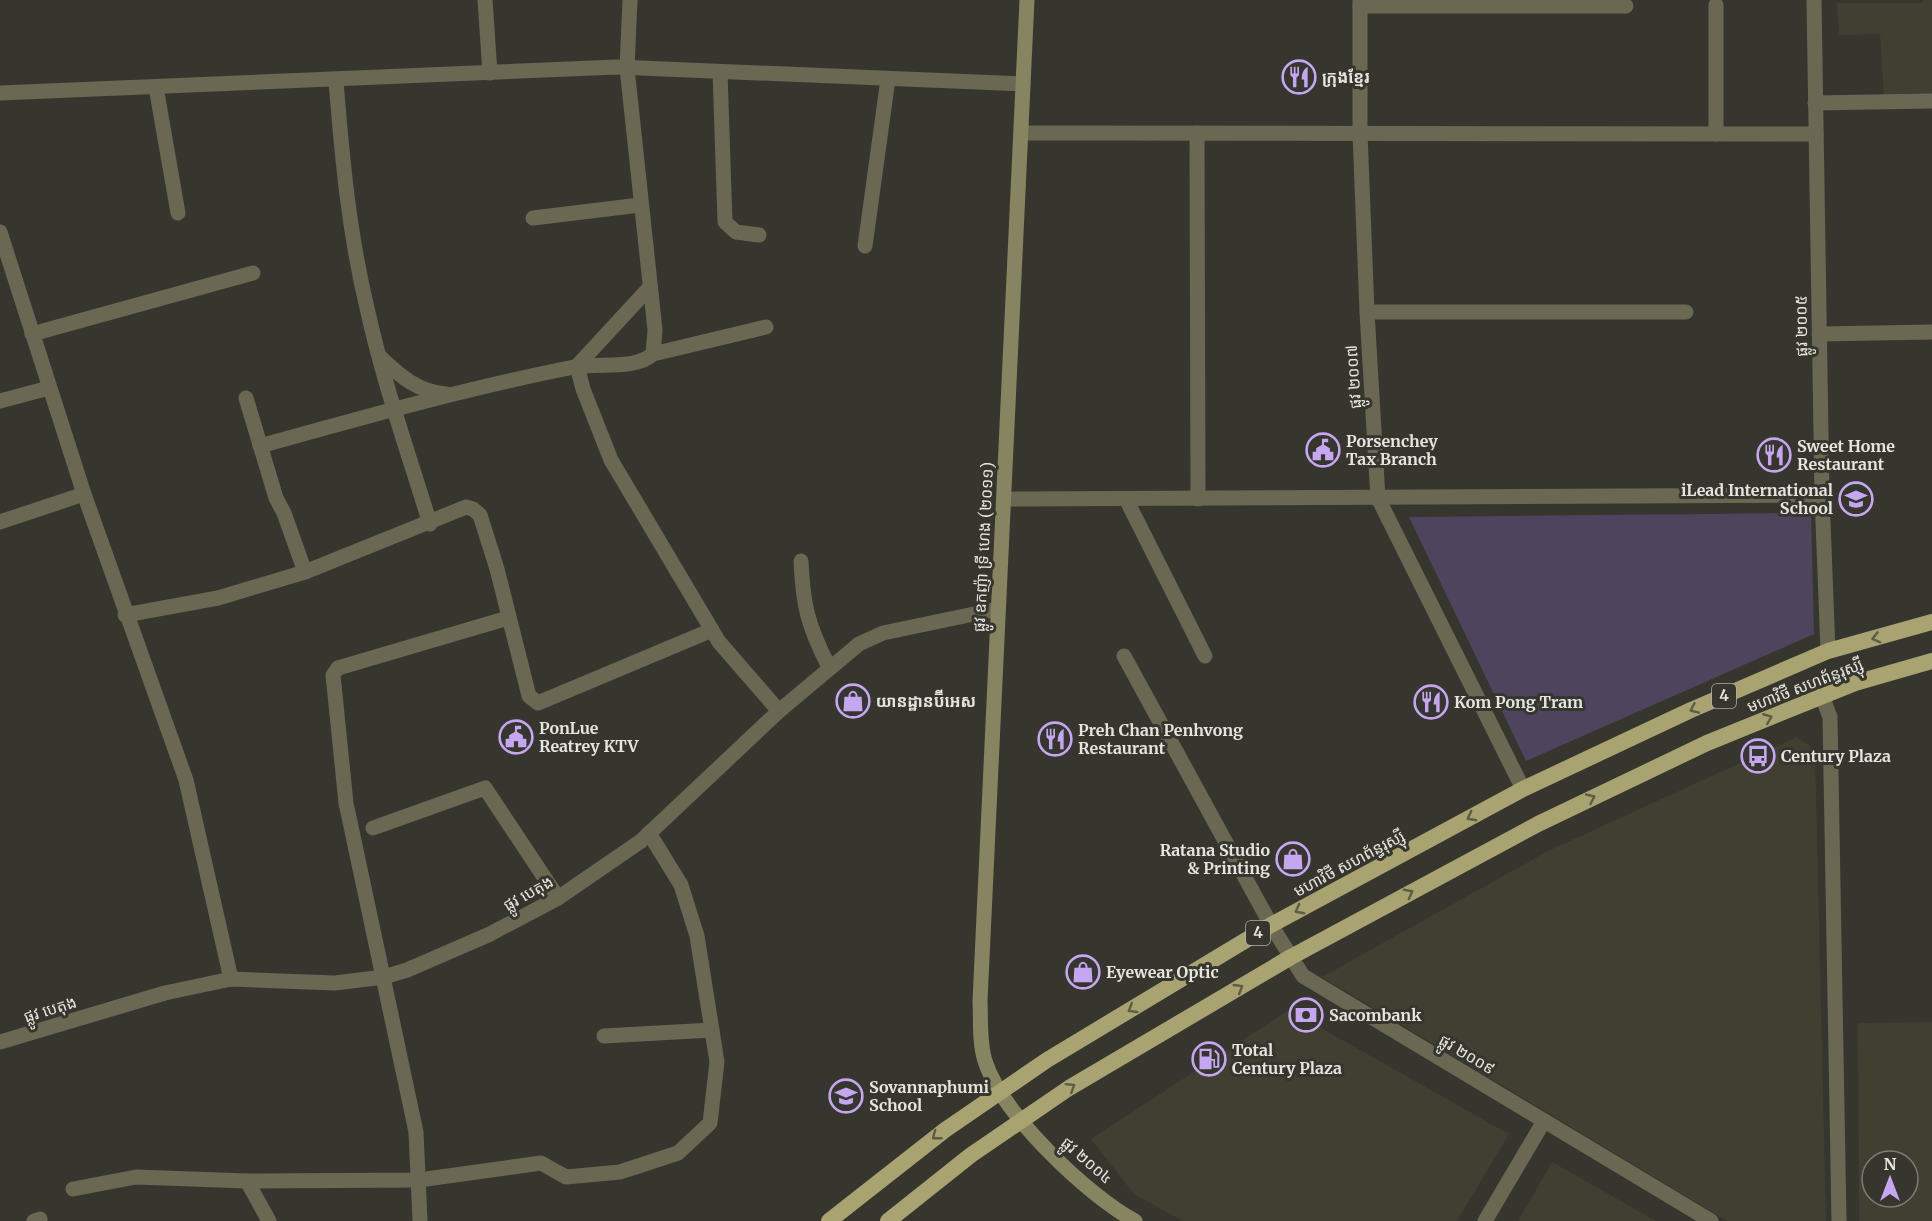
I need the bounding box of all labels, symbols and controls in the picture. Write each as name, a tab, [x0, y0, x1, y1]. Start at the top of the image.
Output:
restaurant icon: ក្រុងខ្មែរ	[1281, 59, 1317, 95]
place label: ក្រុងខ្មែរ	[1322, 67, 1370, 87]
street label: ផ្លូវ ២០០៥	[1790, 295, 1816, 357]
street label: ផ្លូវ ២០០៧	[1341, 344, 1370, 410]
place label: Porsenchey Tax Branch	[1346, 431, 1438, 469]
public building icon: Porsenchey Tax Branch	[1305, 432, 1341, 468]
place label: Sweet Home Restaurant	[1797, 436, 1895, 474]
restaurant icon: Sweet Home Restaurant	[1756, 437, 1792, 473]
street label: ផ្លូវ ឧកញ៉ា ទ្រី ហេង (២០១១)	[969, 461, 1002, 633]
place label: iLead International School	[1681, 480, 1833, 518]
school or university icon: iLead International School	[1838, 481, 1874, 517]
one-way arrow	[1871, 631, 1881, 643]
street label: មហាវិថី សហព័ន្ធរុស្ស៊ី	[1744, 653, 1868, 721]
shop icon: យានដ្ឋានប៊ីអេស	[835, 683, 871, 719]
restaurant icon: Kom Pong Tram	[1413, 684, 1449, 720]
road number: 4	[1712, 684, 1736, 708]
place label: យានដ្ឋានប៊ីអេស	[876, 689, 976, 711]
place label: Kom Pong Tram	[1454, 692, 1583, 712]
one-way arrow	[1690, 702, 1701, 714]
one-way arrow	[1762, 713, 1773, 725]
place label: PonLue Reatrey KTV	[539, 718, 639, 756]
public building icon: PonLue Reatrey KTV	[498, 719, 534, 755]
place label: Preh Chan Penhvong Restaurant	[1078, 720, 1243, 758]
restaurant icon: Preh Chan Penhvong Restaurant	[1037, 721, 1073, 757]
bus stop icon: Century Plaza	[1740, 738, 1776, 774]
place label: Century Plaza	[1781, 746, 1891, 766]
one-way arrow	[1584, 794, 1595, 806]
one-way arrow	[1467, 810, 1477, 821]
street label: មហាវិថី សហព័ន្ធរុស្ស៊ី	[1290, 825, 1411, 905]
place label: Ratana Studio & Printing	[1160, 840, 1270, 878]
shop icon: Ratana Studio & Printing	[1275, 841, 1311, 877]
street label: ផ្លូវ បេតុង	[499, 871, 559, 919]
one-way arrow	[1403, 889, 1414, 900]
one-way arrow	[1295, 903, 1306, 914]
road number: 4	[1246, 921, 1270, 945]
shop icon: Eyewear Optic	[1065, 954, 1101, 990]
place label: Eyewear Optic	[1106, 962, 1219, 982]
one-way arrow	[1233, 984, 1243, 995]
street label: ផ្លូវ បេតុង	[21, 992, 80, 1031]
bank icon: Sacombank	[1288, 997, 1324, 1033]
one-way arrow	[1128, 1001, 1138, 1013]
place label: Sacombank	[1329, 1005, 1422, 1025]
street label: ផ្លូវ ២០០៩	[1433, 1030, 1499, 1083]
place label: Total Century Plaza	[1232, 1040, 1342, 1078]
fuel station icon: Total Century Plaza	[1191, 1041, 1227, 1077]
place label: Sovannaphumi School	[869, 1077, 990, 1115]
school or university icon: Sovannaphumi School	[828, 1078, 864, 1114]
one-way arrow	[1065, 1083, 1075, 1095]
one-way arrow	[932, 1129, 943, 1140]
street label: ផ្លូវ ២០០៤	[1054, 1132, 1117, 1191]
north arrow	[1860, 1149, 1920, 1209]
text: N	[1884, 1154, 1897, 1174]

